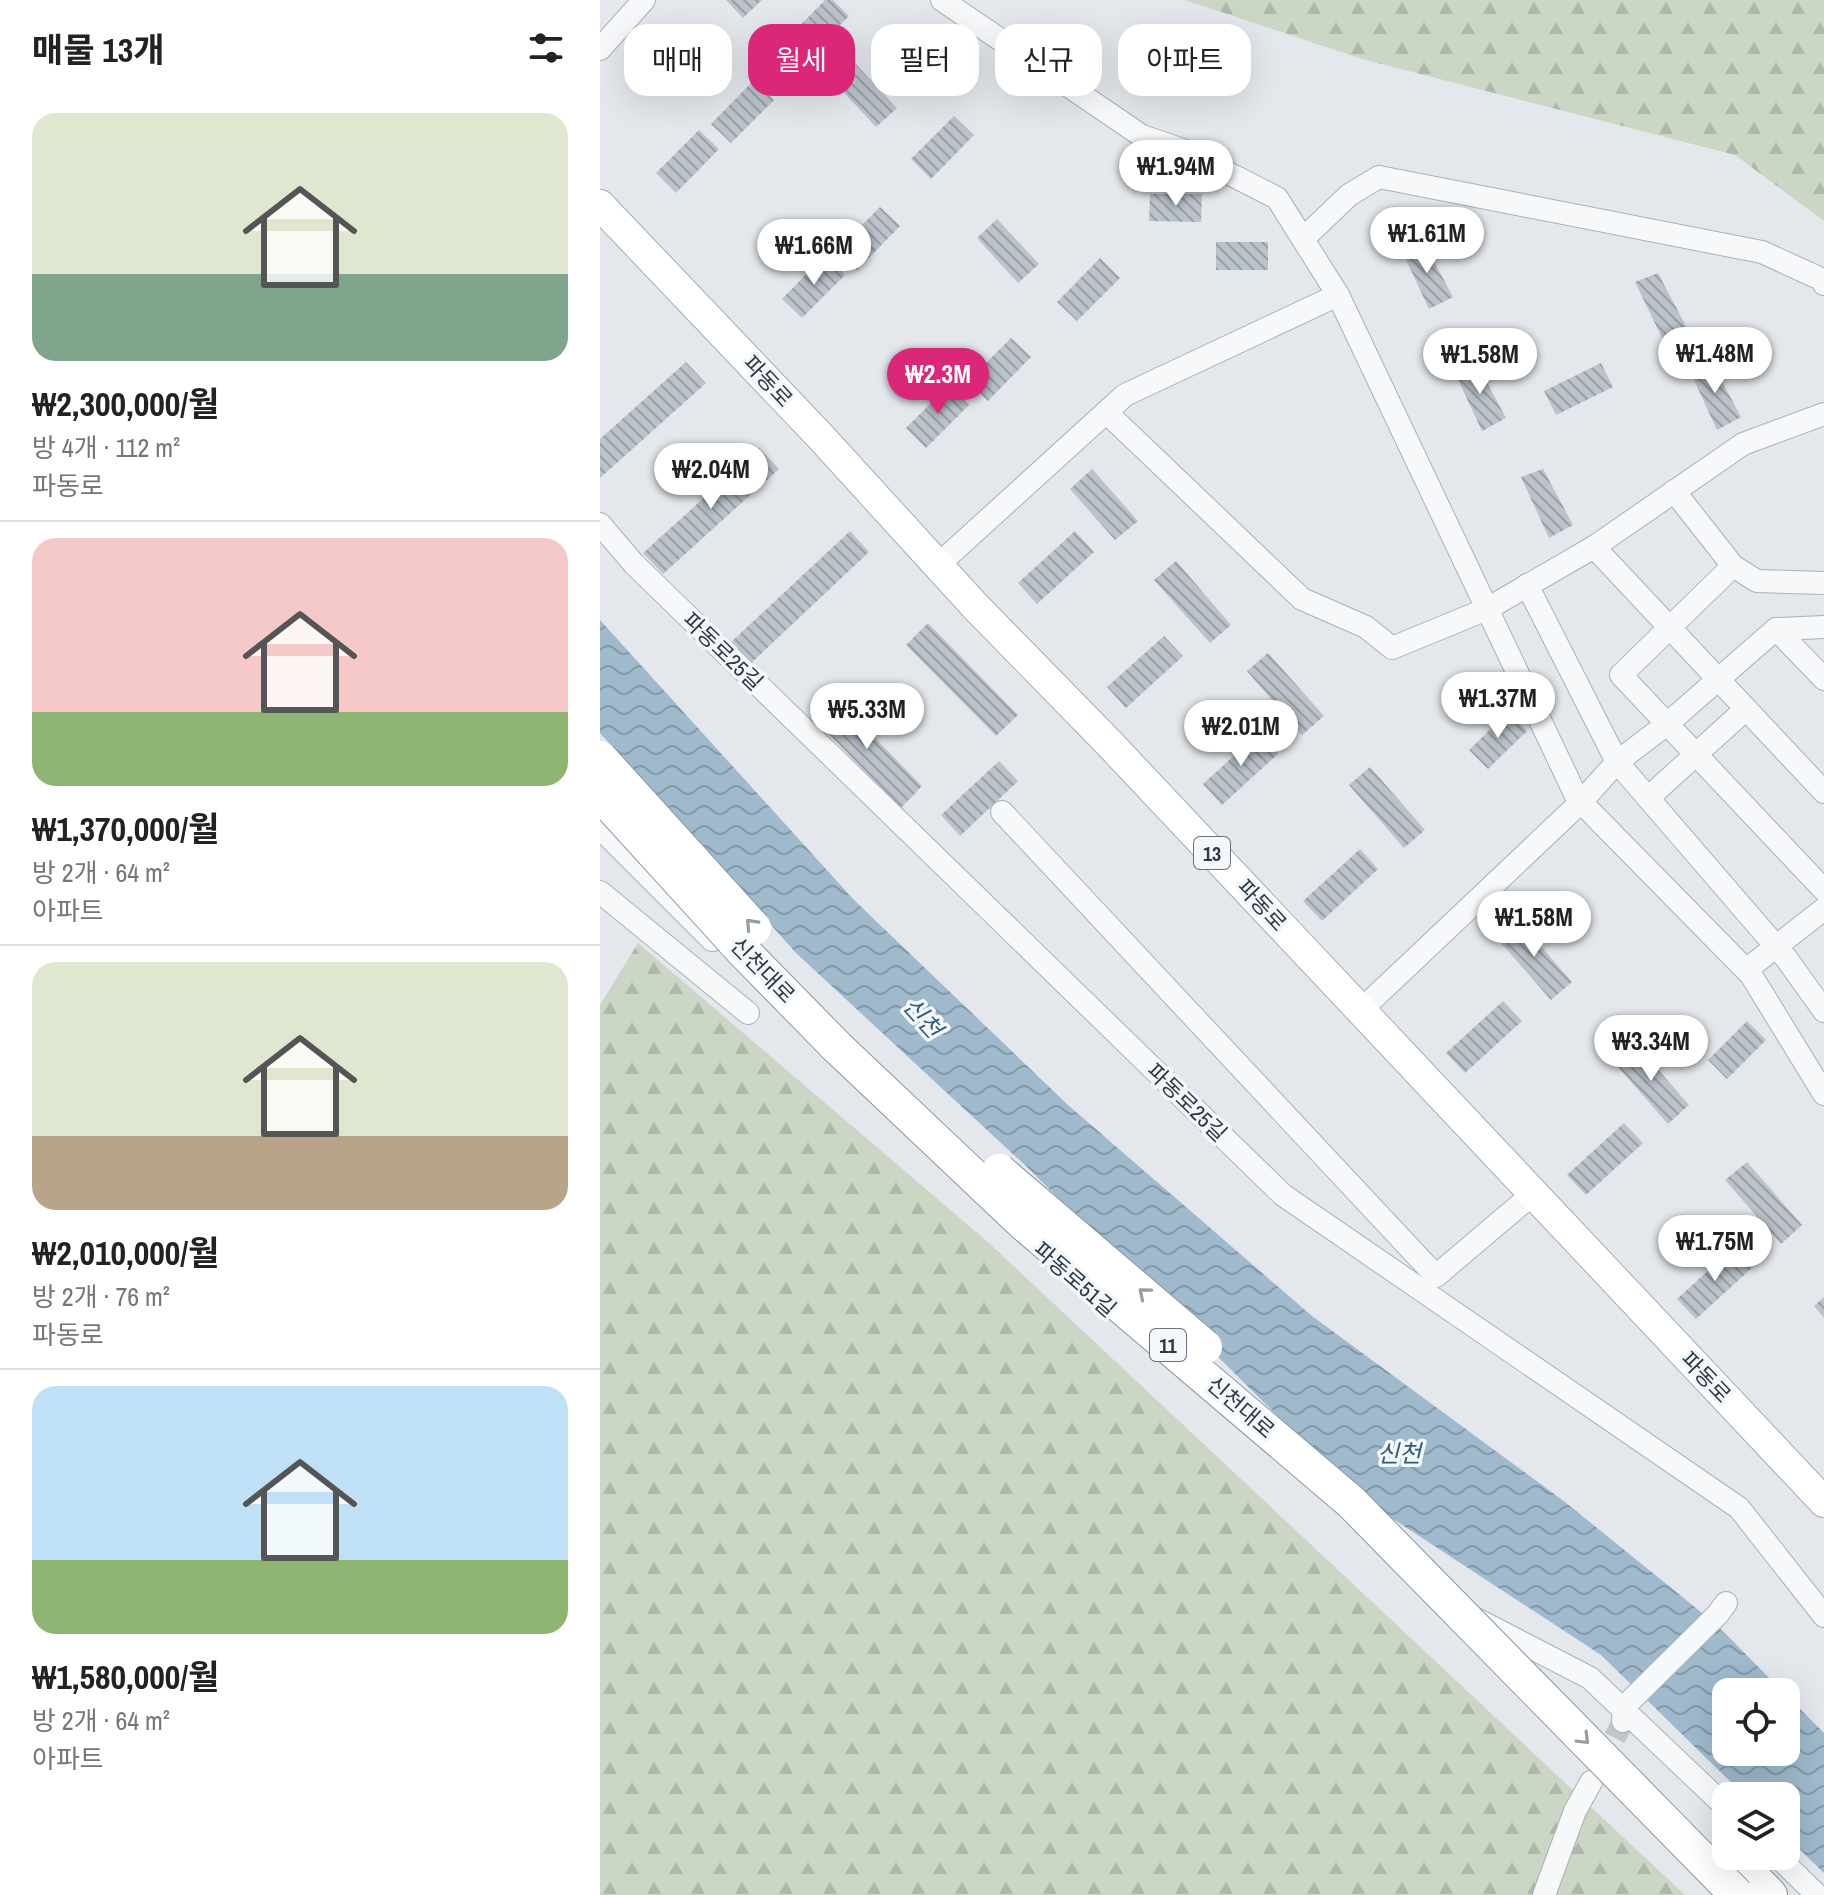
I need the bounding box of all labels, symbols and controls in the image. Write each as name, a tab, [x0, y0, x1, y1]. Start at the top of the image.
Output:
chip: 매매	[624, 24, 732, 96]
chip: 월세	[748, 24, 855, 96]
chip: 필터	[871, 24, 979, 96]
chip: 신규	[995, 24, 1102, 96]
chip: 아파트	[1118, 24, 1251, 96]
icon: filters	[524, 26, 568, 70]
text: 매물 13개	[32, 27, 165, 73]
pin: ₩1.94M	[1111, 140, 1241, 208]
text: ₩1.94M	[1137, 148, 1215, 183]
icon: home	[228, 165, 372, 309]
pin: ₩1.61M	[1362, 207, 1492, 275]
text: ₩1.61M	[1388, 215, 1466, 250]
pin: ₩1.66M	[749, 219, 879, 287]
text: ₩1.66M	[775, 227, 853, 262]
pin: ₩1.48M	[1650, 327, 1780, 395]
pin: ₩1.58M	[1415, 328, 1545, 396]
text: ₩1.48M	[1676, 335, 1754, 370]
text: ₩1.58M	[1441, 336, 1519, 371]
pin: ₩2.3M	[882, 348, 994, 416]
street label: 파동로	[736, 349, 800, 413]
text: ₩2.3M	[905, 356, 971, 391]
text: ₩2,300,000/월	[32, 381, 219, 427]
text: 방 4개 · 112 m²	[32, 430, 180, 465]
pin: ₩2.04M	[646, 443, 776, 511]
text: ₩2.04M	[672, 451, 750, 486]
text: 파동로	[32, 468, 104, 503]
icon: home	[228, 590, 372, 734]
street label: 파동로25길	[676, 605, 770, 697]
pin: ₩1.37M	[1433, 672, 1563, 740]
text: ₩1.37M	[1459, 680, 1537, 715]
pin: ₩5.33M	[802, 683, 932, 751]
text: ₩5.33M	[828, 691, 906, 726]
pin: ₩2.01M	[1176, 700, 1306, 768]
text: ₩2.01M	[1202, 708, 1280, 743]
text: ₩1,370,000/월	[32, 806, 219, 852]
road number: 13	[1194, 837, 1230, 869]
text: 방 2개 · 64 m²	[32, 855, 170, 890]
street label: 파동로	[1230, 873, 1294, 937]
pin: ₩1.58M	[1469, 891, 1599, 959]
text: 아파트	[32, 893, 104, 928]
text: ₩1.58M	[1495, 899, 1573, 934]
one-way arrow	[745, 919, 760, 933]
street label: 신천대로	[724, 930, 802, 1010]
water label: 신천	[896, 990, 952, 1046]
icon: home	[228, 1014, 372, 1158]
pin: ₩3.34M	[1586, 1015, 1716, 1083]
text: ₩3.34M	[1612, 1023, 1690, 1058]
street label: 파동로25길	[1140, 1056, 1234, 1148]
pin: ₩1.75M	[1650, 1215, 1780, 1283]
text: ₩1.75M	[1676, 1223, 1754, 1258]
text: ₩2,010,000/월	[32, 1230, 219, 1276]
street label: 파동로51길	[1027, 1235, 1123, 1323]
text: 방 2개 · 76 m²	[32, 1279, 170, 1314]
one-way arrow	[1139, 1288, 1153, 1303]
text: 파동로	[32, 1317, 104, 1352]
road number: 11	[1150, 1329, 1186, 1361]
street label: 파동로	[1674, 1345, 1738, 1409]
street label: 신천대로	[1201, 1369, 1281, 1445]
water label: 신천	[1377, 1437, 1424, 1469]
icon: home	[228, 1438, 372, 1582]
text: ₩1,580,000/월	[32, 1654, 219, 1700]
map controls	[1712, 1678, 1800, 1870]
button: locate	[1712, 1678, 1800, 1766]
text: 방 2개 · 64 m²	[32, 1703, 170, 1738]
one-way arrow	[1575, 1730, 1590, 1744]
text: 아파트	[32, 1741, 104, 1776]
button: layers	[1712, 1782, 1800, 1870]

